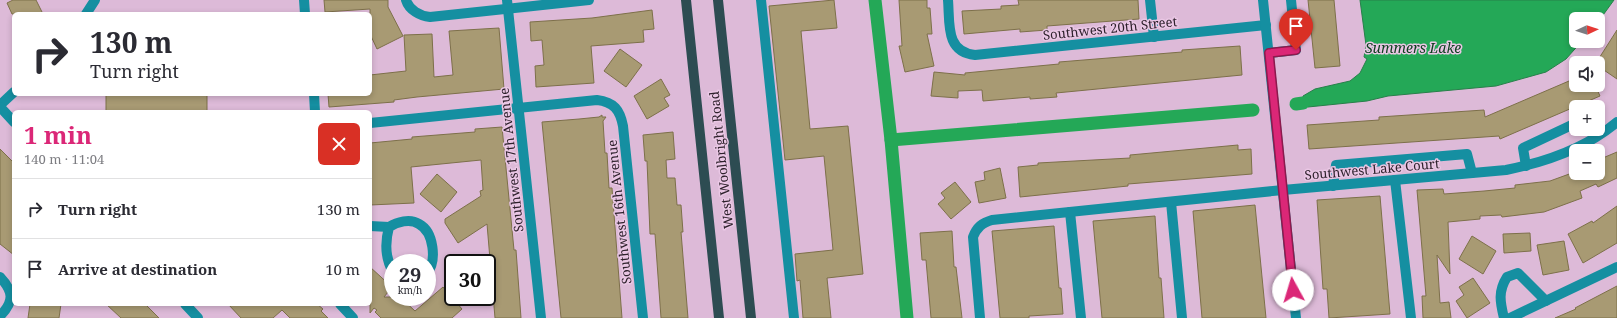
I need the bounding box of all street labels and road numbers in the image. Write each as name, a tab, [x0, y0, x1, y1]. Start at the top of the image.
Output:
street label: Southwest 20th Street	[1042, 12, 1178, 44]
street label: Southwest 17th Avenue	[494, 87, 528, 233]
street label: West Woolbright Road	[705, 90, 737, 230]
street label: Southwest 16th Avenue	[602, 139, 636, 285]
street label: Southwest Lake Court	[1304, 154, 1441, 184]

